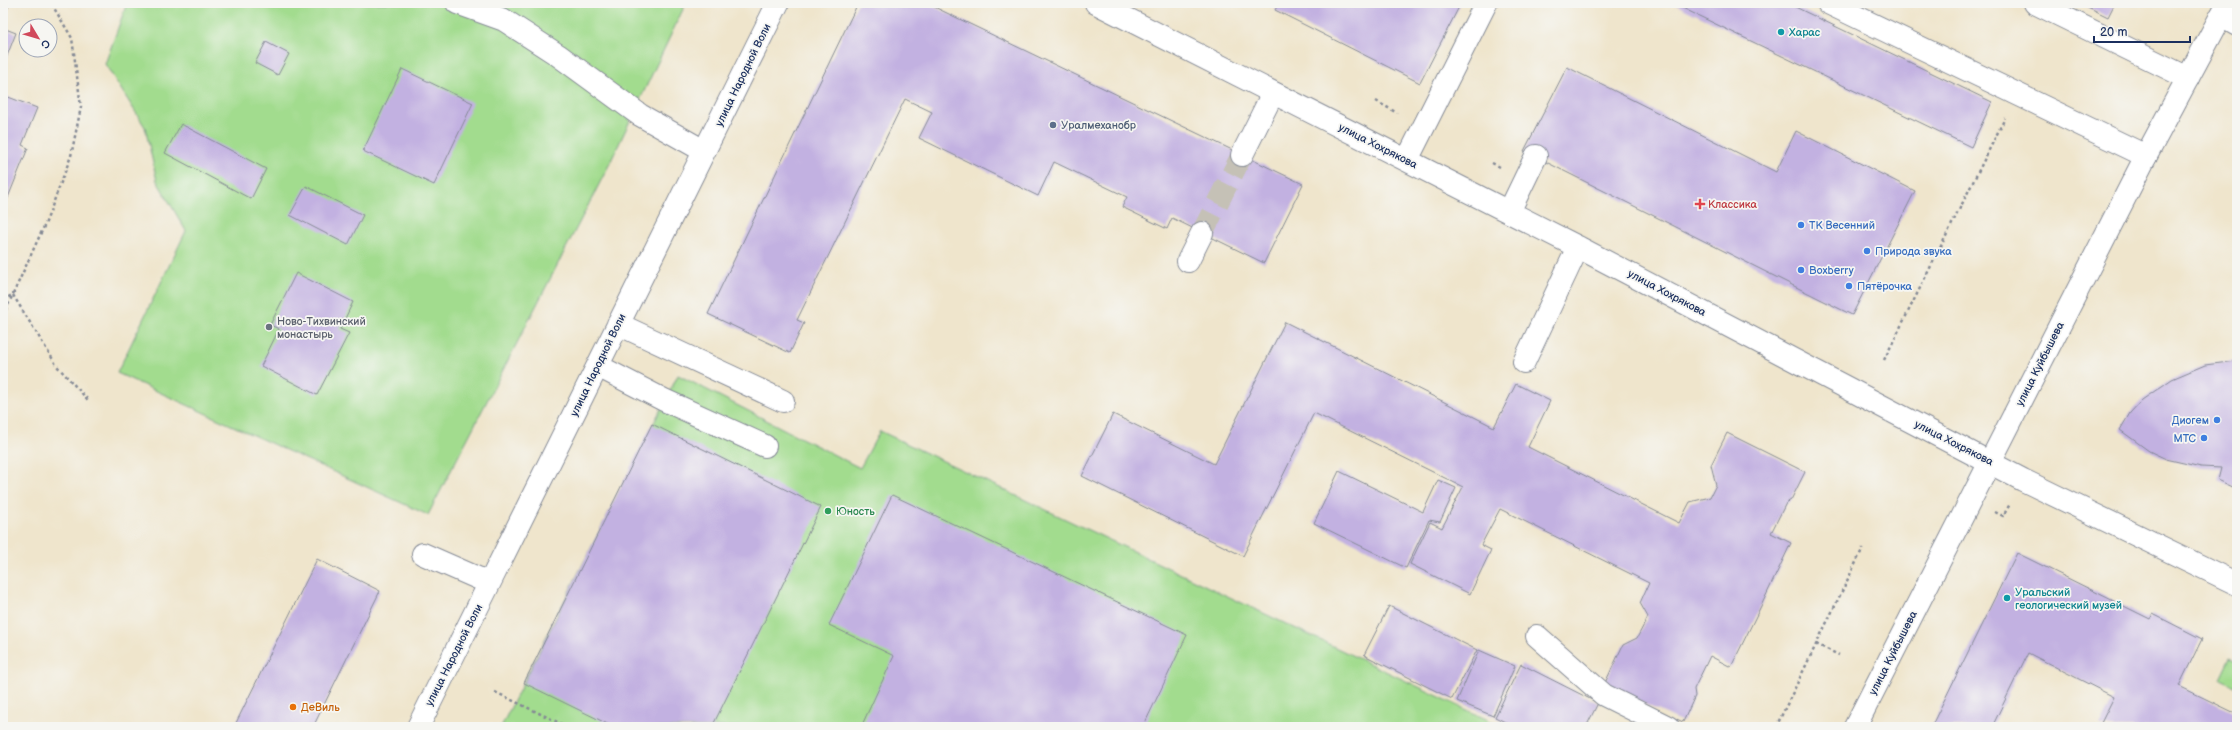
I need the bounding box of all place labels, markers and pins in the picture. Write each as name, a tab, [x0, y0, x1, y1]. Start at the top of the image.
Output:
place label: Харас	[1789, 26, 1821, 39]
marker: Харас	[1776, 27, 1786, 37]
place label: Уралмеханобр	[1061, 119, 1137, 132]
marker: Уралмеханобр	[1048, 120, 1058, 130]
place label: Классика	[1708, 198, 1757, 211]
marker: Классика	[1695, 199, 1705, 209]
place label: ТК Весенний	[1809, 219, 1875, 232]
marker: ТК Весенний	[1796, 220, 1806, 230]
place label: Природа звука	[1875, 245, 1952, 258]
marker: Природа звука	[1862, 246, 1872, 256]
place label: Boxberry	[1809, 264, 1854, 277]
marker: Boxberry	[1796, 265, 1806, 275]
place label: Пятёрочка	[1857, 280, 1913, 293]
marker: Пятёрочка	[1844, 281, 1854, 291]
place label: Ново-Тихвинский монастырь	[277, 315, 366, 341]
marker: Ново-Тихвинский монастырь	[264, 322, 274, 332]
place label: Диогем	[2172, 414, 2209, 427]
marker: Диогем	[2212, 415, 2222, 425]
place label: МТС	[2174, 432, 2197, 445]
marker: МТС	[2199, 433, 2209, 443]
place label: Юность	[836, 505, 875, 518]
marker: Юность	[823, 506, 833, 516]
place label: Уральский геологический музей	[2015, 586, 2122, 612]
marker: Уральский геологический музей	[2002, 593, 2012, 603]
place label: ДеВиль	[301, 701, 340, 714]
marker: ДеВиль	[288, 702, 298, 712]

